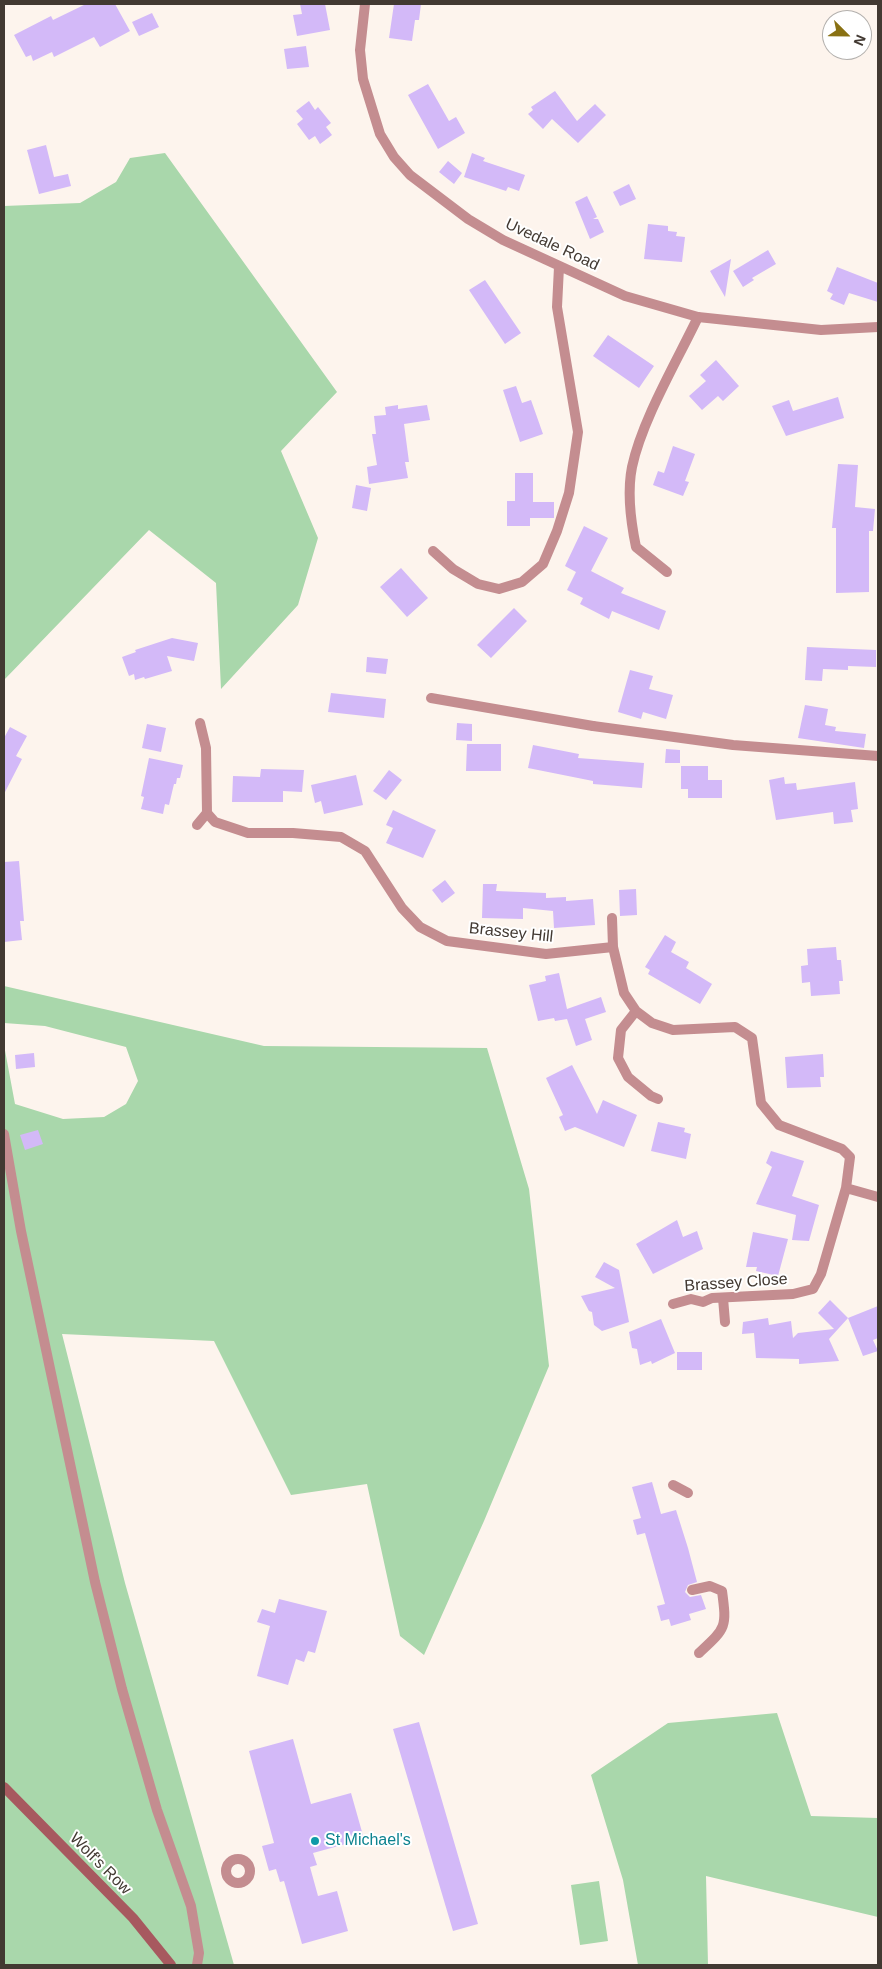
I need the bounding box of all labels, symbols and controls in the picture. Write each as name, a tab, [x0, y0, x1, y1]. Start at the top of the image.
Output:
north arrow	[822, 10, 872, 60]
text: N	[851, 33, 869, 48]
street label: Uvedale Road	[502, 215, 602, 275]
street label: Brassey Hill	[468, 919, 554, 947]
street label: Brassey Close	[684, 1270, 788, 1296]
street label: Wolf's Row	[65, 1829, 135, 1899]
place label: St Michael's	[325, 1831, 411, 1851]
marker: St Michael's	[309, 1835, 321, 1847]

